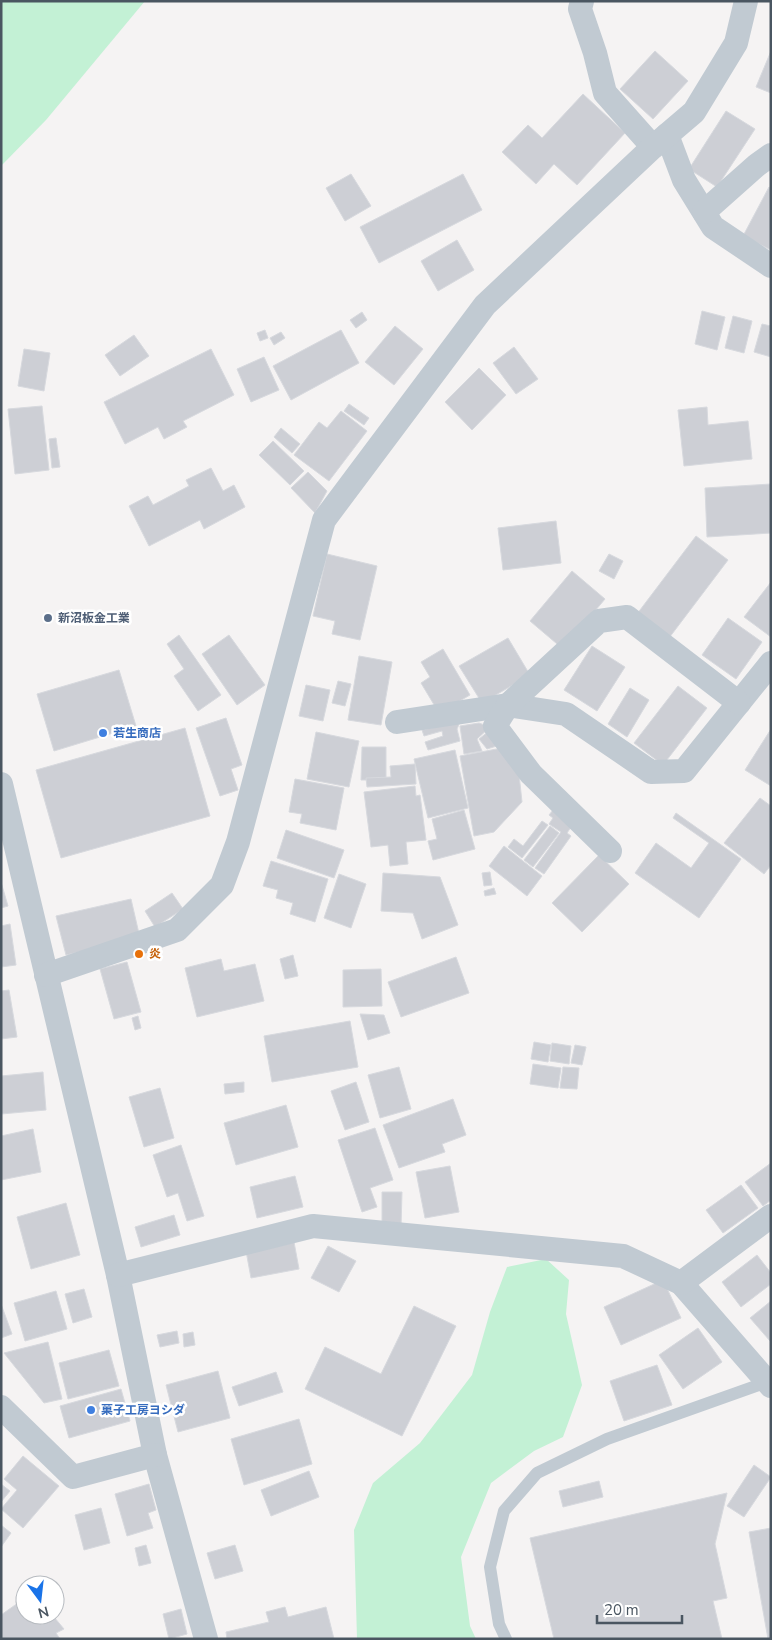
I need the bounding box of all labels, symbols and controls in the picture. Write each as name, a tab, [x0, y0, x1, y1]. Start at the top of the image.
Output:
place label: 新沼板金工業	[58, 610, 130, 626]
marker: 新沼板金工業	[42, 612, 54, 624]
place label: 若生商店	[113, 725, 161, 741]
marker: 若生商店	[97, 727, 109, 739]
place label: 炎	[149, 946, 161, 962]
marker: 炎	[133, 948, 145, 960]
place label: 菓子工房ヨシダ	[101, 1402, 185, 1418]
marker: 菓子工房ヨシダ	[85, 1404, 97, 1416]
north arrow	[15, 1575, 65, 1625]
scale bar	[597, 1592, 682, 1624]
text: 20 m	[604, 1600, 639, 1620]
text: N	[36, 1602, 51, 1623]

